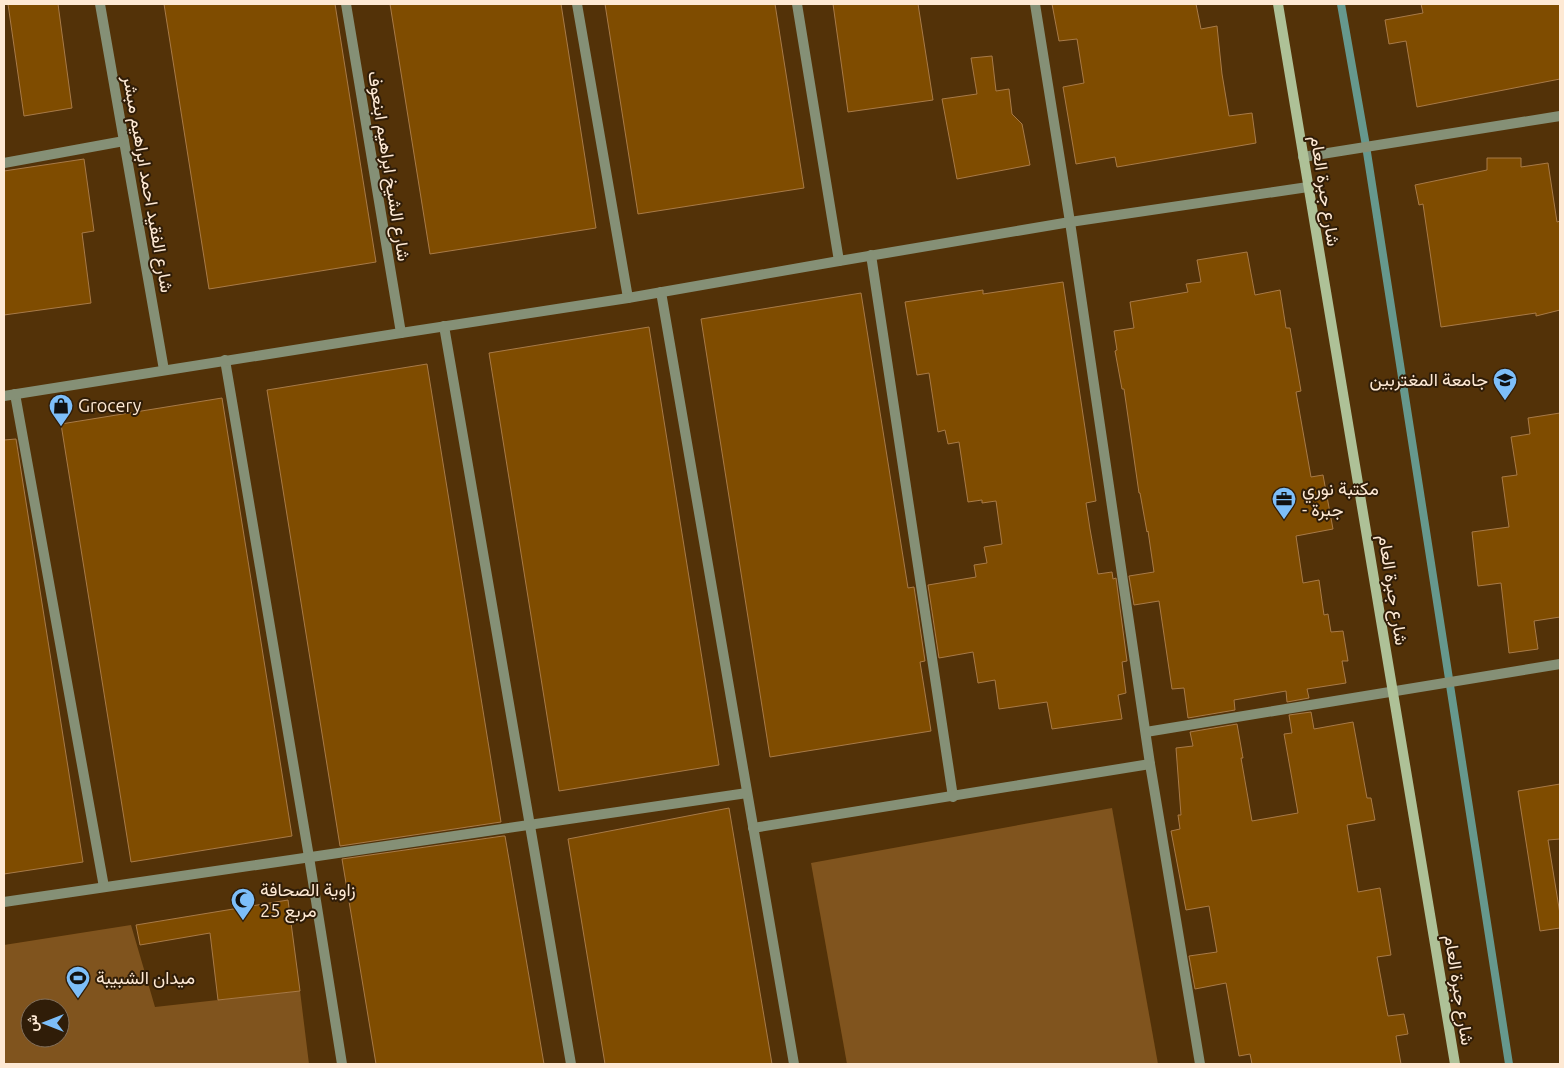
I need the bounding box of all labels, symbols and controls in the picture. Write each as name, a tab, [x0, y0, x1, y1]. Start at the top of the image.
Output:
street label: شارع الشيخ ابراهيم ابنعوف	[362, 69, 415, 263]
street label: شارع الفقيد احمد ابراهيم مبشر	[117, 73, 178, 294]
street label: شارع جبرة العام	[1304, 134, 1345, 248]
school or university icon: جامعة المغتربين	[1492, 367, 1518, 401]
place label: جامعة المغتربين	[1369, 369, 1488, 391]
shop icon: Grocery	[48, 393, 74, 427]
place label: Grocery	[78, 395, 142, 415]
place label: مكتبة نوري - جبرة	[1302, 478, 1379, 521]
office icon: مكتبة نوري - جبرة	[1271, 486, 1297, 520]
street label: شارع جبرة العام	[1372, 533, 1413, 647]
place label: زاوية الصحافة مربع 25	[260, 879, 356, 923]
mosque icon: زاوية الصحافة مربع 25	[230, 887, 256, 921]
street label: شارع جبرة العام	[1438, 933, 1479, 1047]
sports icon: ميدان الشبيبة	[65, 965, 91, 999]
place label: ميدان الشبيبة	[96, 967, 195, 988]
north arrow	[20, 998, 70, 1048]
text: ش	[24, 1014, 41, 1031]

